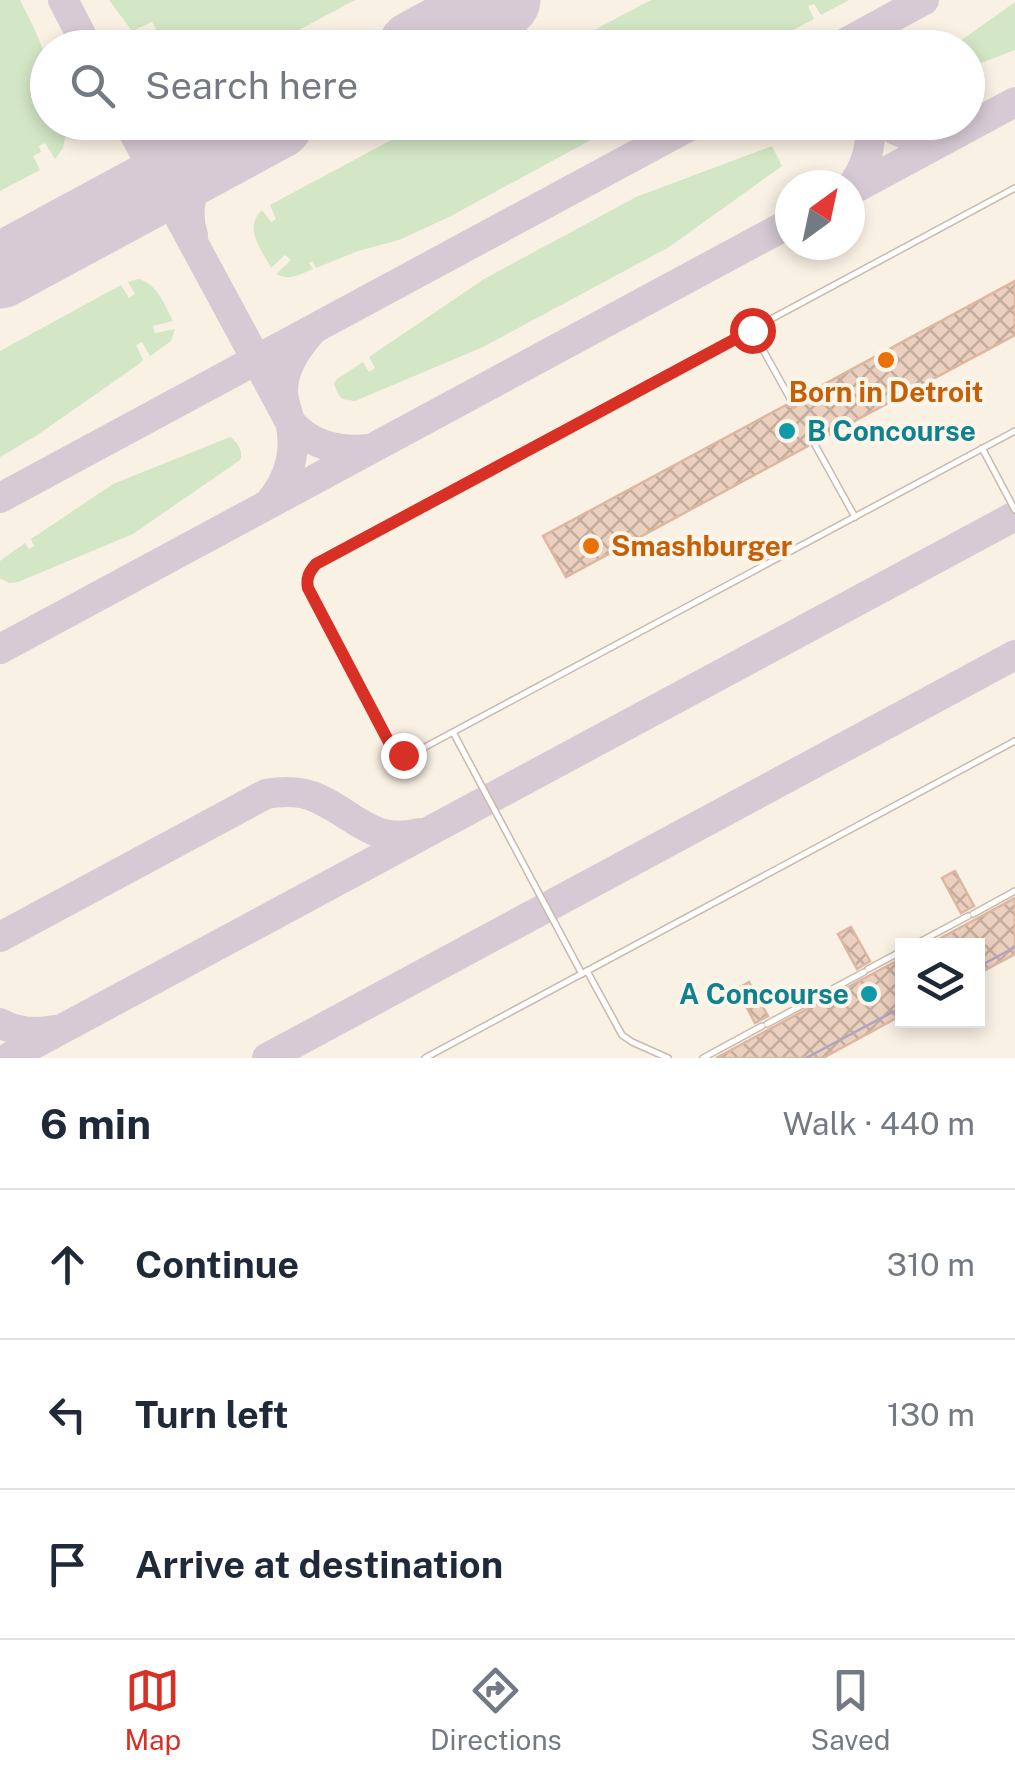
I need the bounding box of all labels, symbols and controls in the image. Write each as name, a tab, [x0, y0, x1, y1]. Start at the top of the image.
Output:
search box	[30, 30, 985, 140]
icon: search	[65, 58, 120, 113]
text: Search here	[145, 63, 358, 108]
north arrow	[775, 170, 865, 260]
route start	[730, 308, 776, 354]
marker: Born in Detroit	[875, 349, 897, 371]
place label: Born in Detroit	[789, 375, 983, 408]
place label: B Concourse	[807, 414, 976, 447]
marker: B Concourse	[776, 420, 798, 442]
place label: Smashburger	[611, 529, 792, 562]
marker: Smashburger	[580, 535, 602, 557]
route end	[381, 733, 427, 779]
map controls	[895, 938, 985, 1028]
button: layers	[895, 938, 985, 1028]
place label: A Concourse	[679, 977, 849, 1010]
marker: A Concourse	[858, 983, 880, 1005]
text: 6 min	[40, 1099, 151, 1148]
text: Walk · 440 m	[783, 1105, 975, 1142]
icon: ahead	[40, 1237, 95, 1292]
text: Continue	[135, 1242, 299, 1287]
text: 310 m	[887, 1246, 975, 1283]
icon: left	[40, 1387, 95, 1442]
text: Turn left	[135, 1392, 289, 1437]
text: 130 m	[887, 1396, 975, 1433]
icon: arrive	[40, 1537, 95, 1592]
text: Arrive at destination	[135, 1542, 503, 1587]
tab: Map	[124, 1663, 181, 1756]
tab: Directions	[430, 1663, 562, 1756]
tab: Saved	[810, 1663, 891, 1756]

